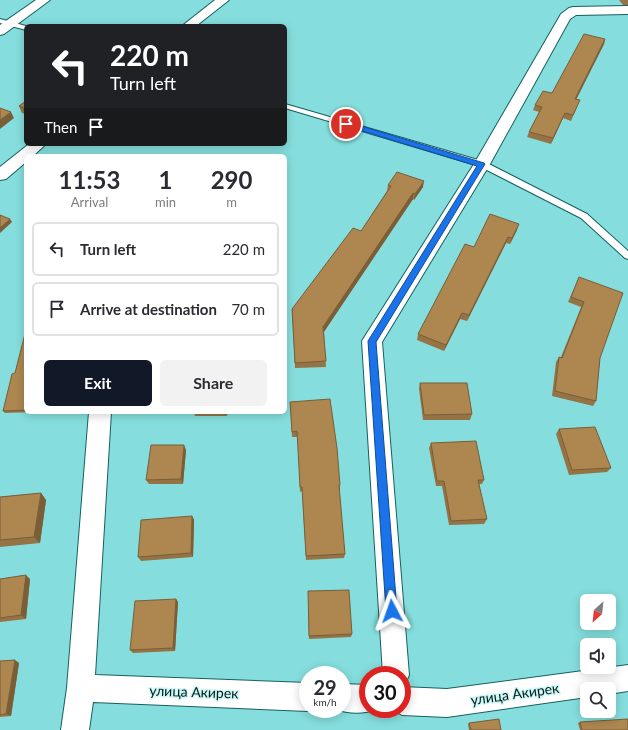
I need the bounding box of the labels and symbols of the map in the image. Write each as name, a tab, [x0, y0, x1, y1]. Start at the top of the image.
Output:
pin	[329, 107, 363, 141]
position arrow	[371, 590, 413, 632]
north arrow	[580, 594, 616, 630]
speed limit sign: 30	[359, 666, 411, 718]
street label: улица Акирек	[470, 679, 561, 708]
street label: улица Акирек	[149, 681, 240, 702]

